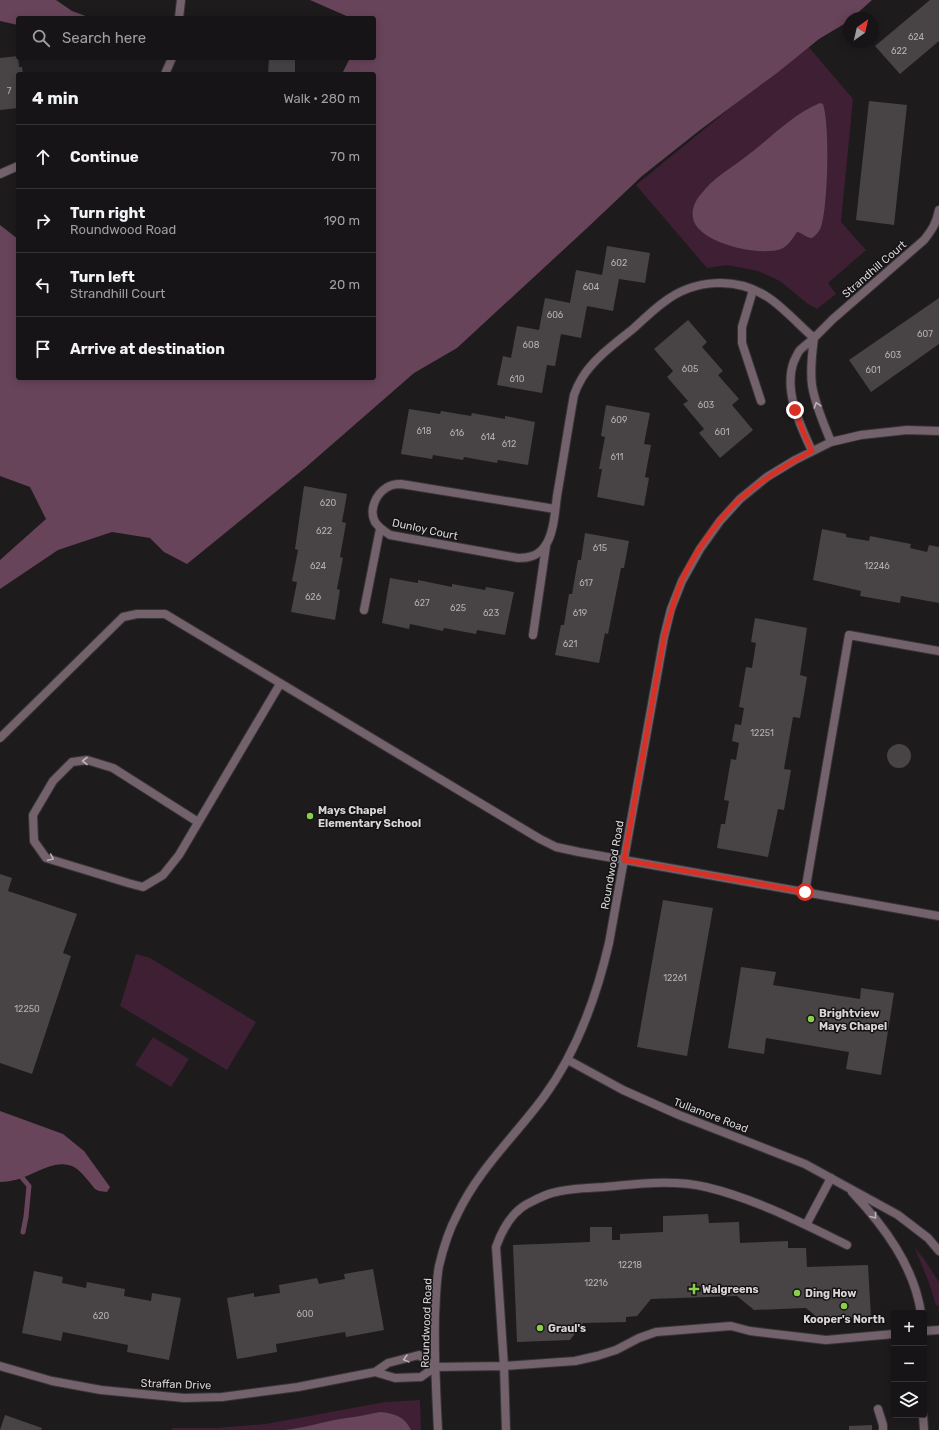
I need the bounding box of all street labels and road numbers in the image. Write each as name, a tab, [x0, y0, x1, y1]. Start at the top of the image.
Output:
street label: Strandhill Court	[840, 238, 910, 301]
street label: Dunloy Court	[391, 516, 460, 543]
street label: Roundwood Road	[598, 820, 627, 910]
street label: Tullamore Road	[672, 1095, 750, 1136]
street label: Roundwood Road	[418, 1278, 435, 1368]
street label: Straffan Drive	[140, 1377, 212, 1392]

